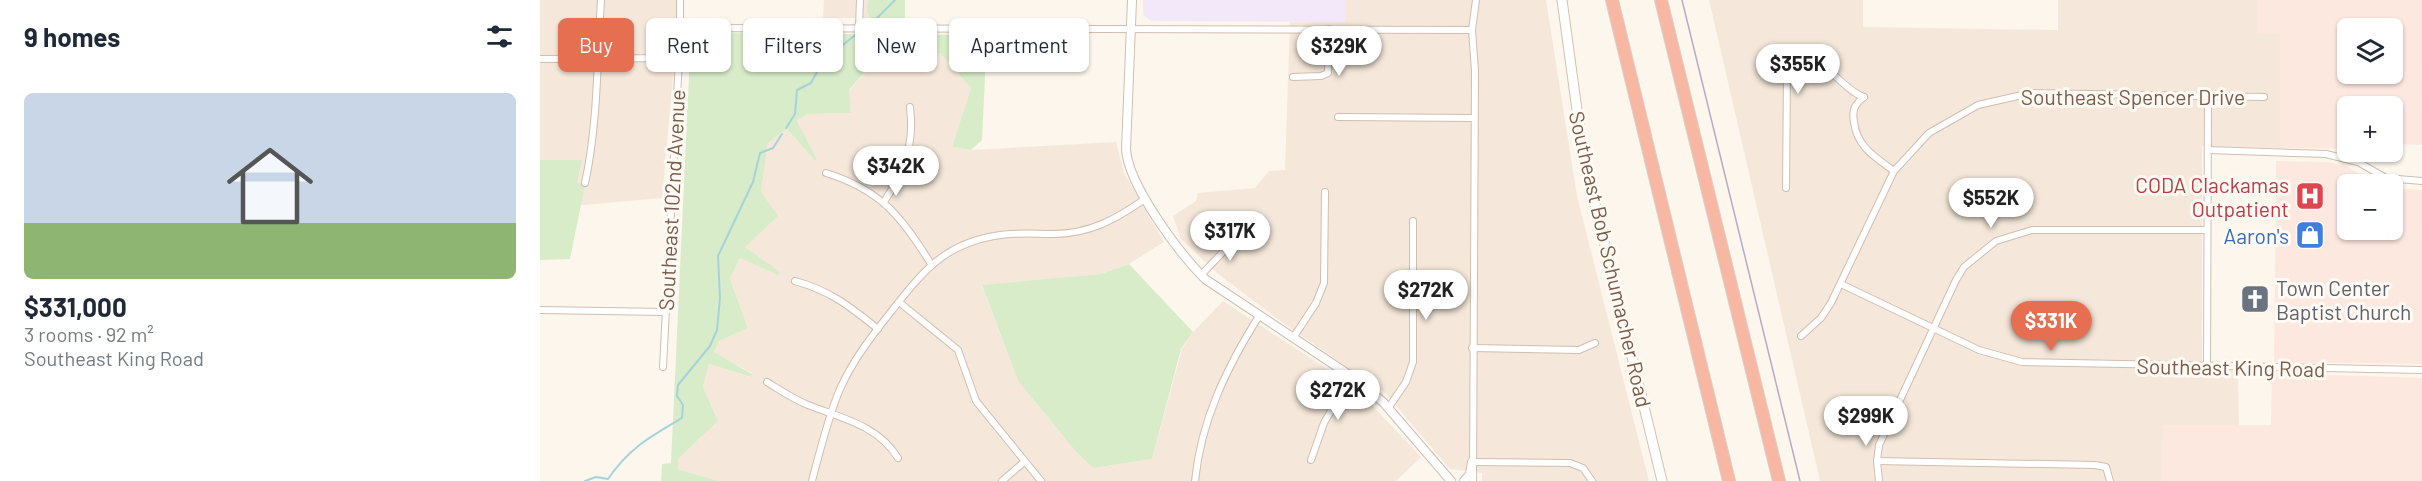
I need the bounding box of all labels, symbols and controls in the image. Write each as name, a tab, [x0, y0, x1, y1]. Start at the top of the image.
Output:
chip: Buy	[558, 18, 634, 72]
chip: Rent	[646, 18, 731, 72]
chip: Filters	[743, 18, 843, 72]
chip: New	[855, 18, 937, 72]
chip: Apartment	[949, 18, 1089, 72]
map controls	[2337, 18, 2403, 240]
button: layers	[2337, 18, 2403, 84]
icon: filters	[483, 20, 516, 53]
text: 9 homes	[24, 21, 120, 52]
pin: $329K	[1297, 26, 1381, 77]
text: $329K	[1311, 33, 1367, 57]
pin: $355K	[1756, 44, 1840, 95]
text: $355K	[1770, 51, 1826, 75]
street label: Southeast Spencer Drive	[2021, 84, 2245, 109]
street label: Southeast 102nd Avenue	[653, 89, 689, 311]
button: +	[2337, 96, 2403, 162]
street label: Southeast Bob Schumacher Road	[1565, 108, 1657, 410]
icon: home	[216, 132, 324, 240]
pin: $342K	[854, 146, 938, 197]
text: $342K	[867, 153, 925, 177]
place label: CODA Clackamas Outpatient	[2135, 172, 2289, 221]
button: −	[2337, 174, 2403, 240]
pin: $552K	[1949, 178, 2033, 229]
hospital icon: CODA Clackamas Outpatient	[2294, 180, 2326, 212]
text: $552K	[1963, 185, 2019, 209]
pin: $317K	[1188, 211, 1272, 262]
text: $317K	[1204, 218, 1256, 242]
shop icon: Aaron's	[2294, 219, 2326, 251]
place label: Aaron's	[2224, 223, 2289, 248]
pin: $272K	[1384, 270, 1468, 321]
place label: Town Center Baptist Church	[2276, 275, 2411, 324]
text: $272K	[1398, 277, 1454, 301]
church icon: Town Center Baptist Church	[2239, 283, 2271, 315]
text: $331,000	[24, 291, 127, 322]
pin: $331K	[2009, 301, 2093, 352]
text: $331K	[2025, 308, 2077, 332]
text: 3 rooms · 92 m²	[24, 322, 154, 346]
text: Southeast King Road	[24, 346, 204, 370]
street label: Southeast King Road	[2136, 353, 2326, 381]
pin: $272K	[1296, 370, 1380, 421]
text: $272K	[1310, 377, 1366, 401]
pin: $299K	[1824, 396, 1908, 447]
text: $299K	[1838, 403, 1894, 427]

